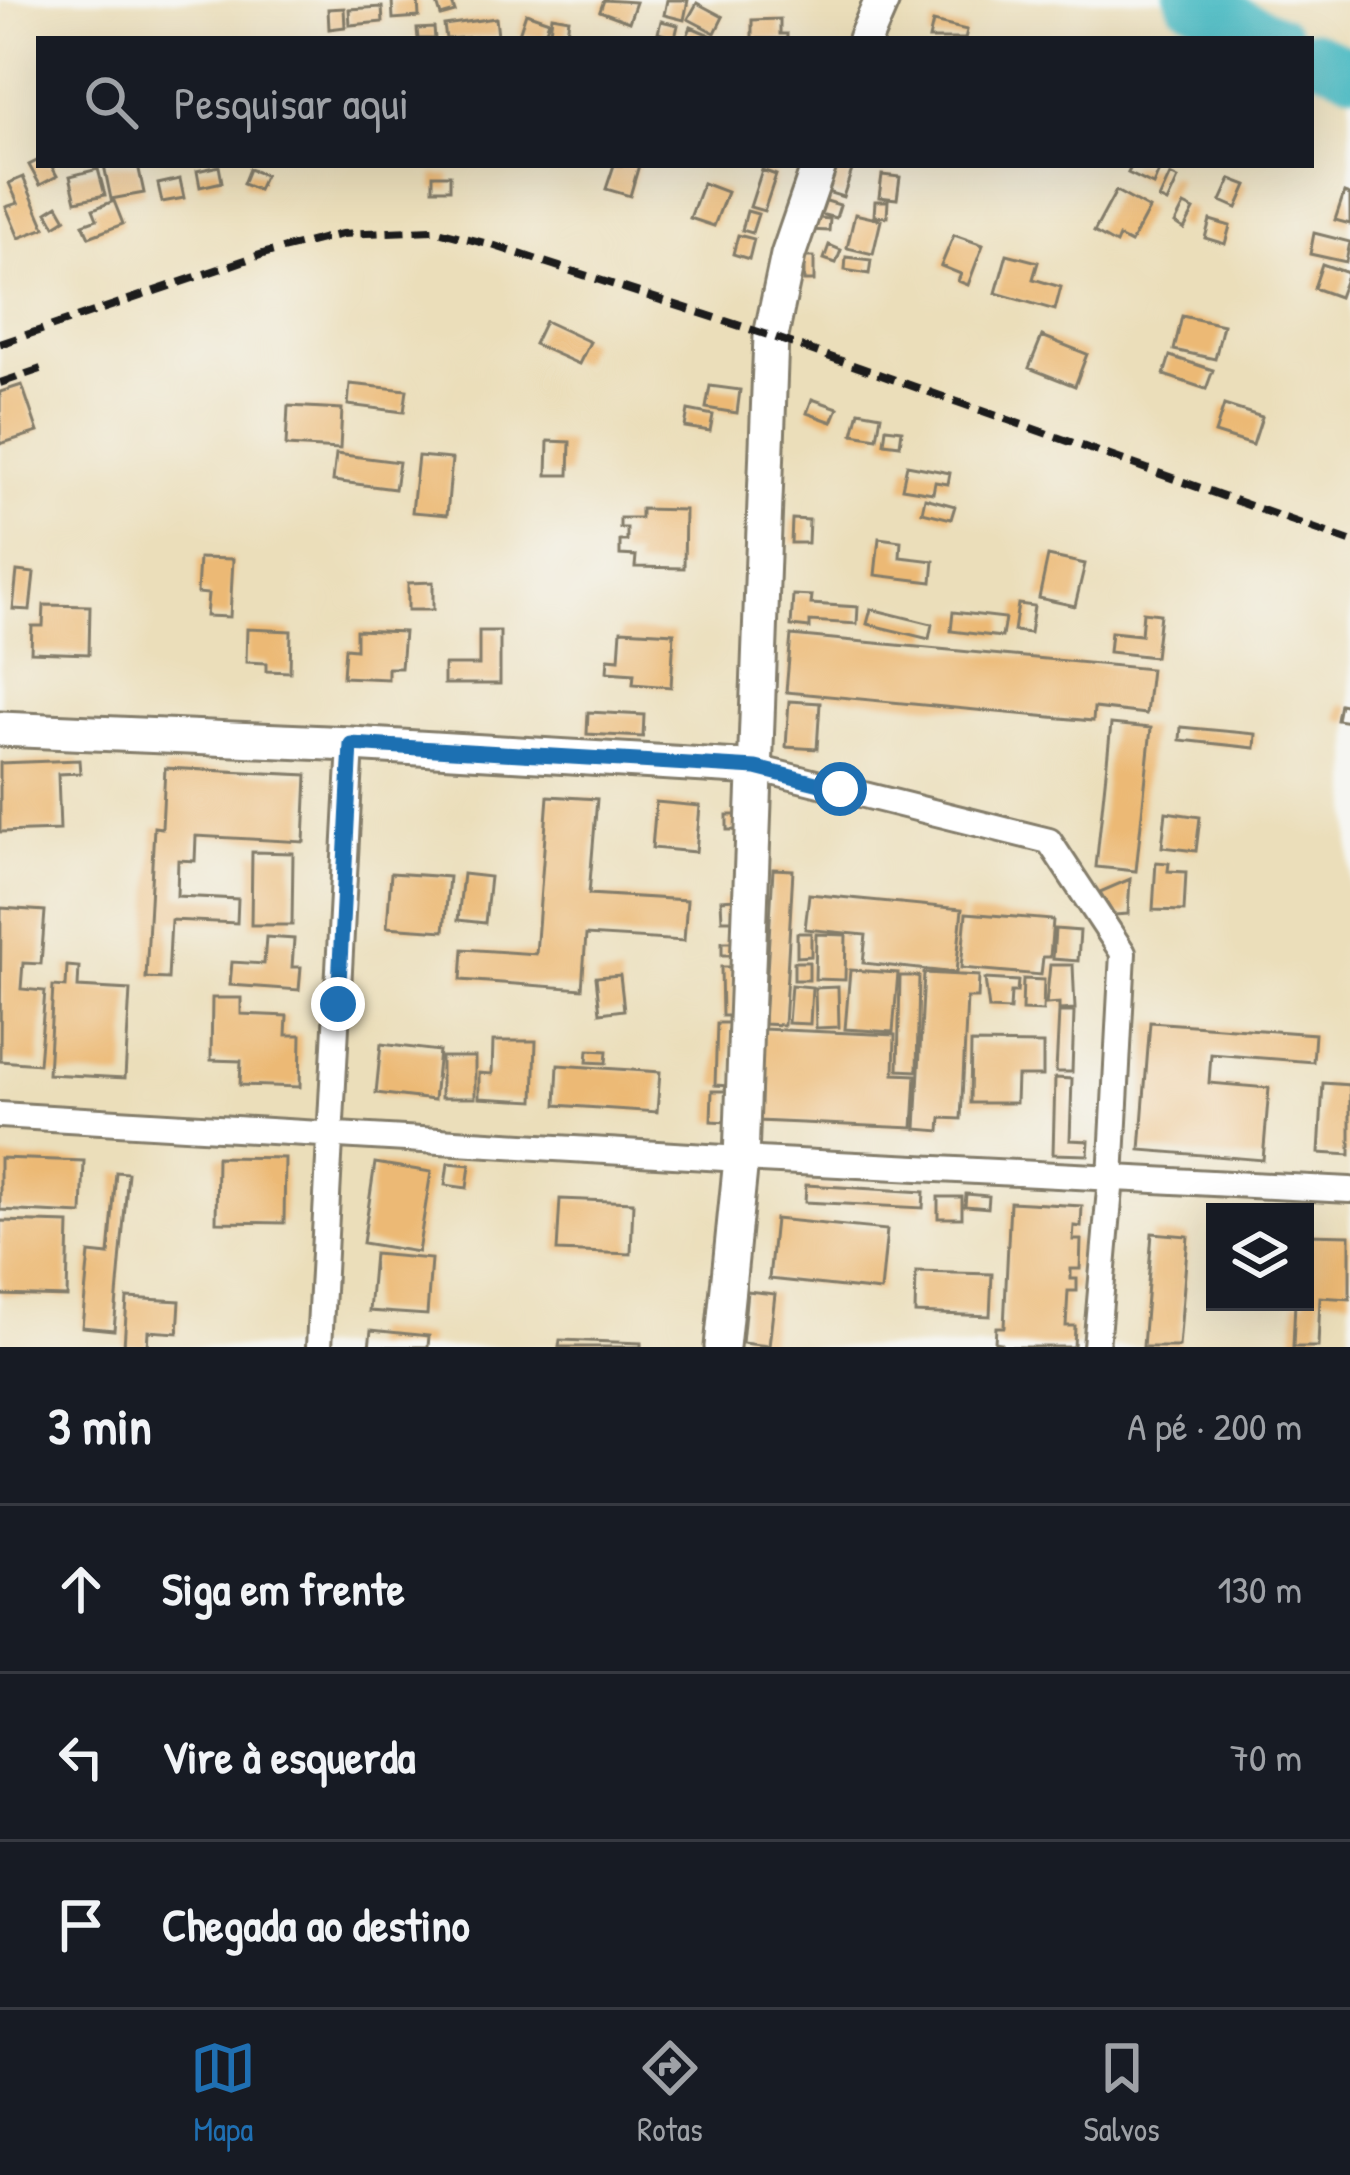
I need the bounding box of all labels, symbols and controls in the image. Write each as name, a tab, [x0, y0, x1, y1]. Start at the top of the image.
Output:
search box	[36, 36, 1314, 168]
icon: search	[78, 69, 144, 135]
text: Pesquisar aqui	[174, 72, 409, 133]
route start	[813, 762, 867, 816]
route end	[311, 977, 365, 1031]
map controls	[1206, 1203, 1314, 1311]
button: layers	[1206, 1203, 1314, 1311]
text: 3 min	[48, 1391, 152, 1460]
text: A pé · 200 m	[1127, 1399, 1302, 1452]
icon: ahead	[48, 1556, 114, 1622]
text: Siga em frente	[162, 1558, 405, 1619]
text: 130 m	[1217, 1562, 1302, 1615]
icon: left	[48, 1724, 114, 1790]
text: Vire à esquerda	[162, 1726, 415, 1787]
text: 70 m	[1230, 1730, 1302, 1783]
icon: arrive	[48, 1892, 114, 1958]
text: Chegada ao destino	[162, 1894, 470, 1955]
tab: Mapa	[190, 2035, 256, 2151]
tab: Rotas	[637, 2035, 703, 2151]
tab: Salvos	[1084, 2035, 1160, 2151]

